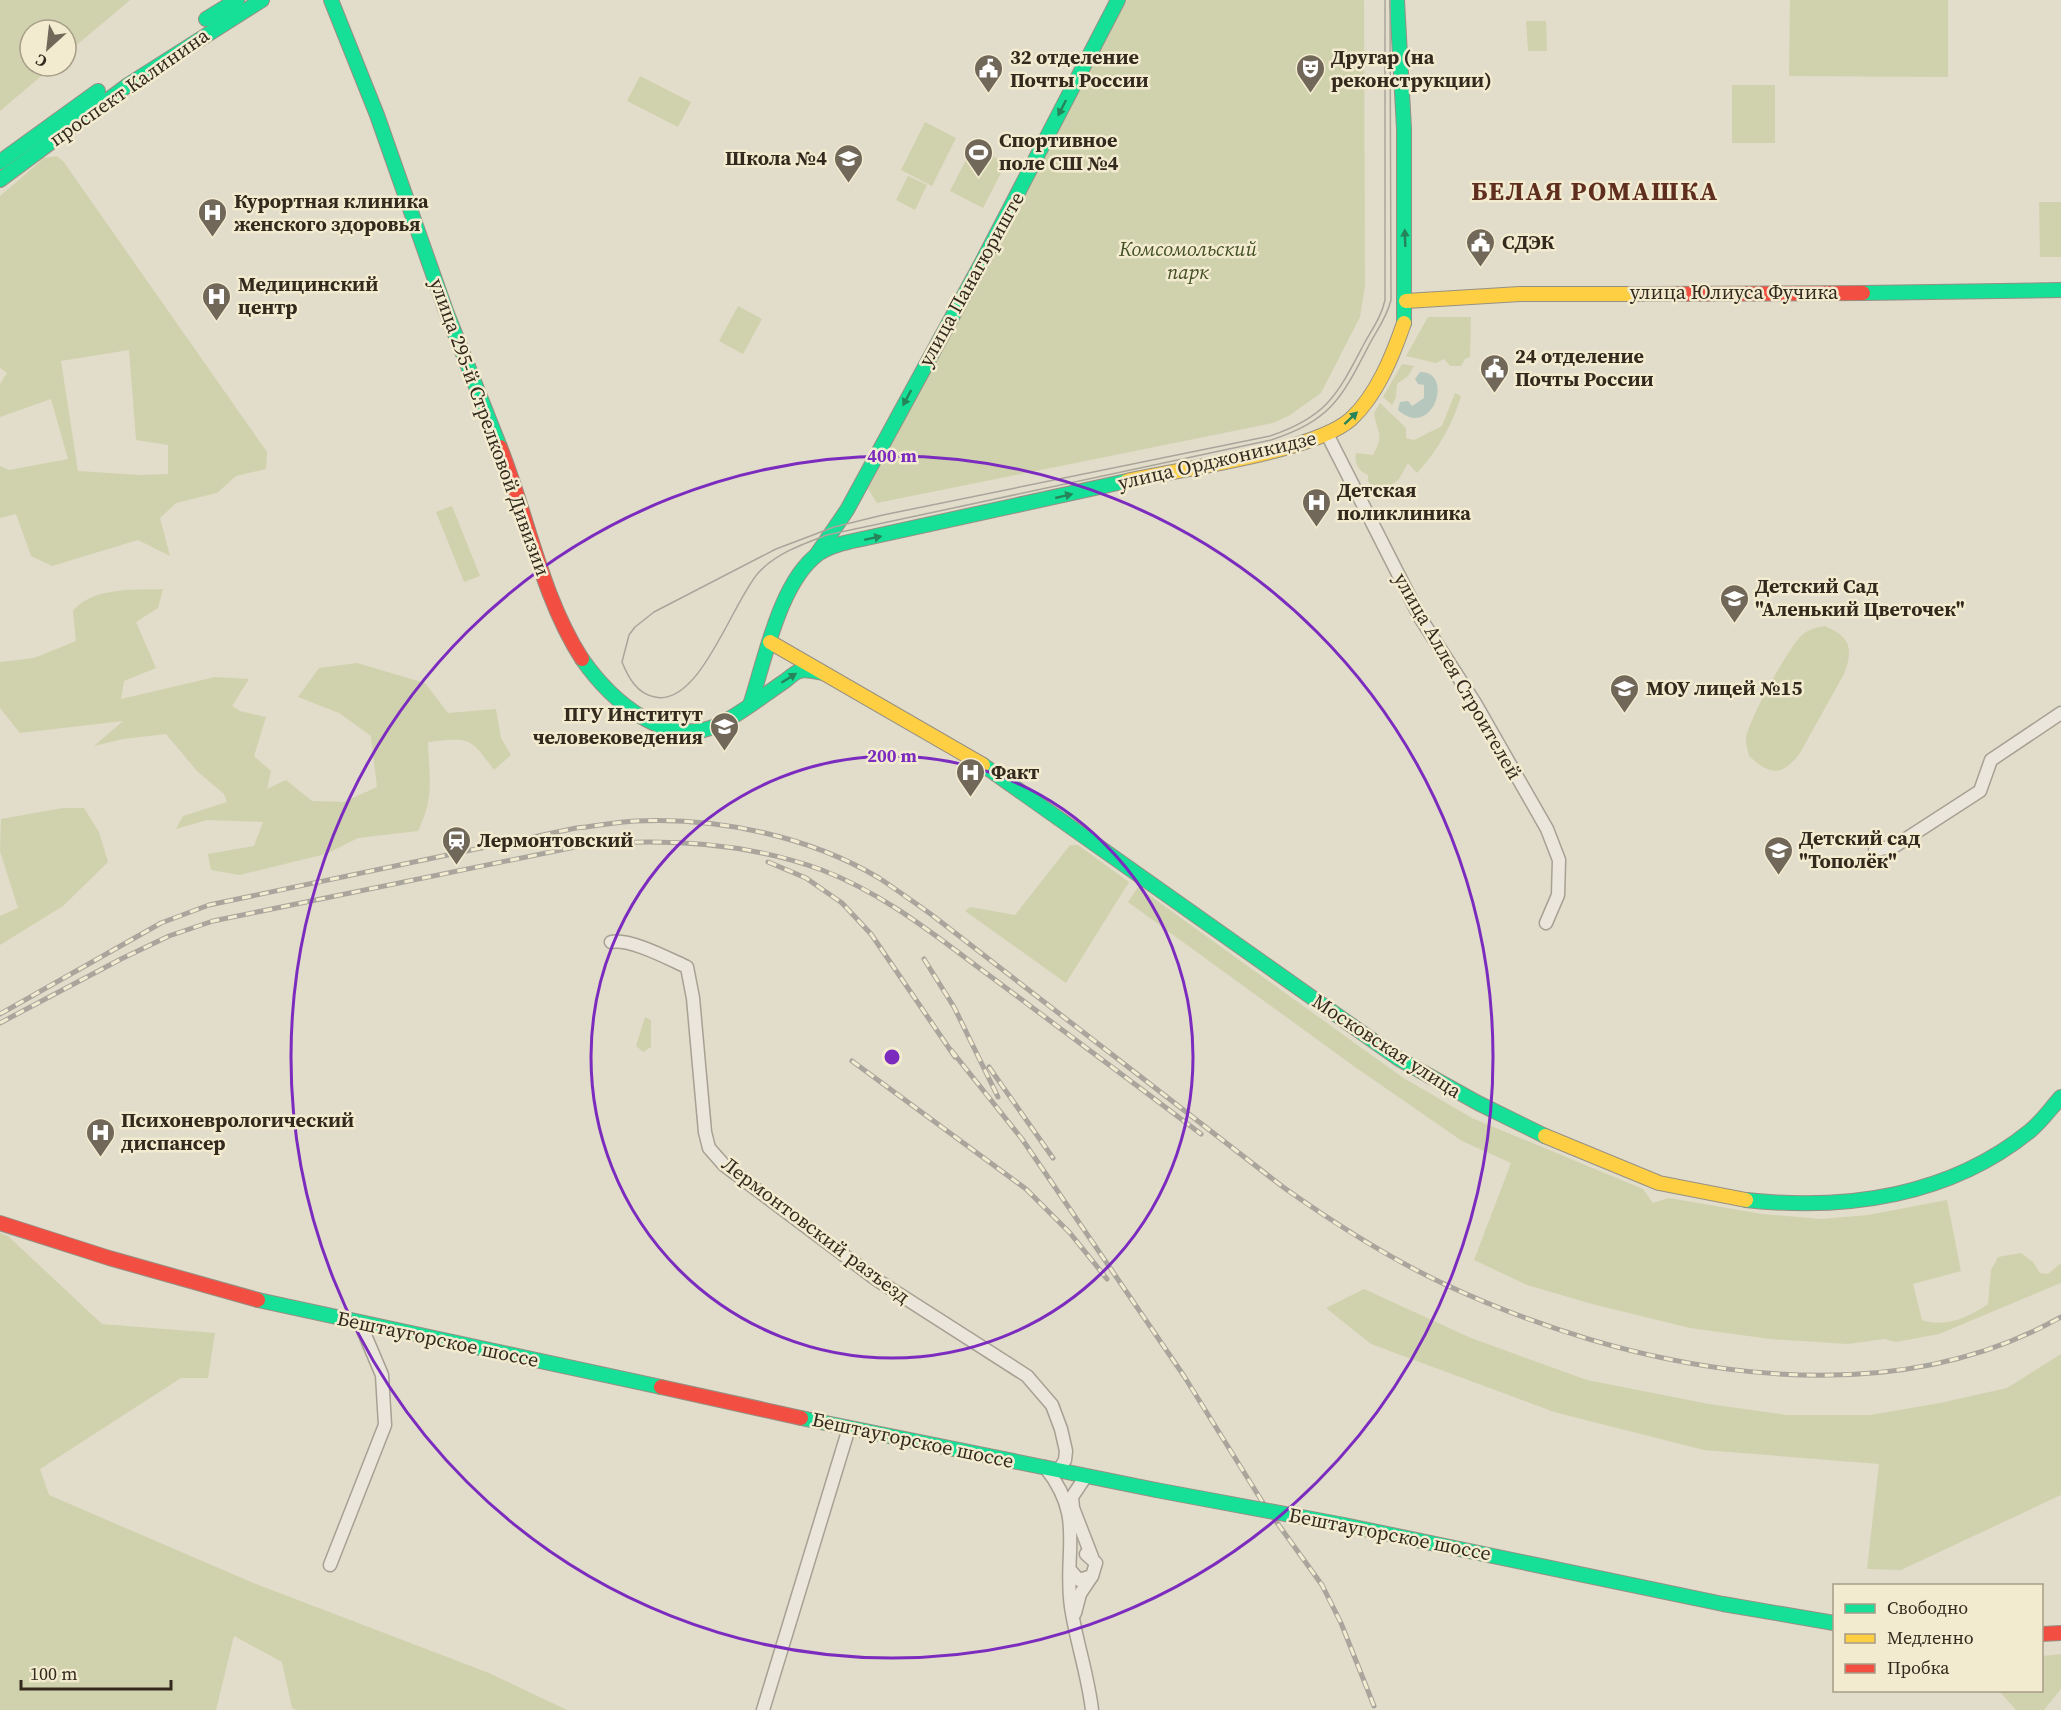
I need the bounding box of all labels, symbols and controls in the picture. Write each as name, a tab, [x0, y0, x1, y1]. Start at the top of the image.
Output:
north arrow	[18, 18, 78, 78]
street label: проспект Калинина	[43, 21, 215, 153]
place label: 32 отделение Почты России	[1010, 43, 1149, 94]
place label: Другар (на реконструкции)	[1331, 43, 1492, 94]
text: С	[32, 49, 51, 73]
public building icon: 32 отделение Почты России	[973, 52, 1005, 94]
theatre icon: Другар (на реконструкции)	[1294, 52, 1326, 94]
one-way arrow	[1057, 100, 1067, 117]
place label: Спортивное поле СШ №4	[999, 126, 1119, 177]
sports icon: Спортивное поле СШ №4	[962, 136, 994, 178]
school or university icon: Школа №4	[832, 142, 864, 184]
place label: Школа №4	[725, 144, 827, 172]
district label: БЕЛАЯ РОМАШКА	[1471, 173, 1719, 209]
place label: Курортная клиника женского здоровья	[234, 187, 429, 238]
street label: улица Панагюриште	[911, 187, 1031, 371]
hospital icon: Курортная клиника женского здоровья	[197, 196, 229, 238]
public building icon: СДЭК	[1465, 226, 1497, 268]
one-way arrow	[1401, 228, 1410, 247]
place label: СДЭК	[1502, 228, 1555, 256]
park label: Комсомольский парк	[1118, 235, 1257, 286]
place label: Медицинский центр	[238, 270, 378, 321]
street label: улица 295-й Стрелковой Дивизии	[423, 274, 557, 580]
street label: улица Юлиуса Фучика	[1630, 278, 1839, 306]
hospital icon: Медицинский центр	[201, 280, 233, 322]
place label: 24 отделение Почты России	[1515, 342, 1654, 393]
public building icon: 24 отделение Почты России	[1478, 352, 1510, 394]
one-way arrow	[902, 390, 912, 407]
one-way arrow	[1343, 412, 1358, 425]
street label: улица Орджоникидзе	[1115, 424, 1319, 496]
text: 400 m	[867, 443, 917, 468]
place label: Детская поликлиника	[1337, 476, 1471, 527]
hospital icon: Детская поликлиника	[1300, 486, 1332, 528]
one-way arrow	[1054, 490, 1073, 500]
one-way arrow	[864, 533, 883, 542]
street label: улица Аллея Строителей	[1387, 567, 1529, 785]
place label: Детский Сад "Аленький Цветочек"	[1755, 572, 1965, 623]
school or university icon: Детский Сад "Аленький Цветочек"	[1718, 582, 1750, 624]
school or university icon: МОУ лицей №15	[1609, 672, 1641, 714]
one-way arrow	[781, 673, 798, 683]
place label: МОУ лицей №15	[1646, 674, 1802, 702]
place label: ПГУ Институт человековедения	[533, 700, 703, 751]
school or university icon: ПГУ Институт человековедения	[708, 710, 740, 752]
text: 200 m	[867, 743, 917, 768]
hospital icon: Факт	[954, 756, 986, 798]
place label: Факт	[991, 758, 1039, 786]
station icon: Лермонтовский	[440, 824, 472, 866]
place label: Детский сад "Тополёк"	[1799, 824, 1920, 875]
place label: Лермонтовский	[477, 826, 633, 854]
school or university icon: Детский сад "Тополёк"	[1762, 834, 1794, 876]
street label: Московская улица	[1307, 987, 1468, 1105]
centre of rings	[882, 1047, 902, 1067]
place label: Психоневрологический диспансер	[121, 1106, 354, 1157]
hospital icon: Психоневрологический диспансер	[84, 1116, 116, 1158]
street label: Лермонтовский разъезд	[716, 1150, 916, 1310]
street label: Бештаугорское шоссе	[335, 1304, 541, 1374]
street label: Бештаугорское шоссе	[810, 1405, 1016, 1475]
street label: Бештаугорское шоссе	[1286, 1501, 1494, 1567]
legend	[1833, 1584, 2043, 1692]
text: Свободно	[1887, 1595, 1968, 1620]
text: Медленно	[1887, 1625, 1974, 1650]
scale bar	[21, 1653, 171, 1691]
text: Пробка	[1887, 1655, 1950, 1680]
text: 100 m	[30, 1661, 77, 1686]

